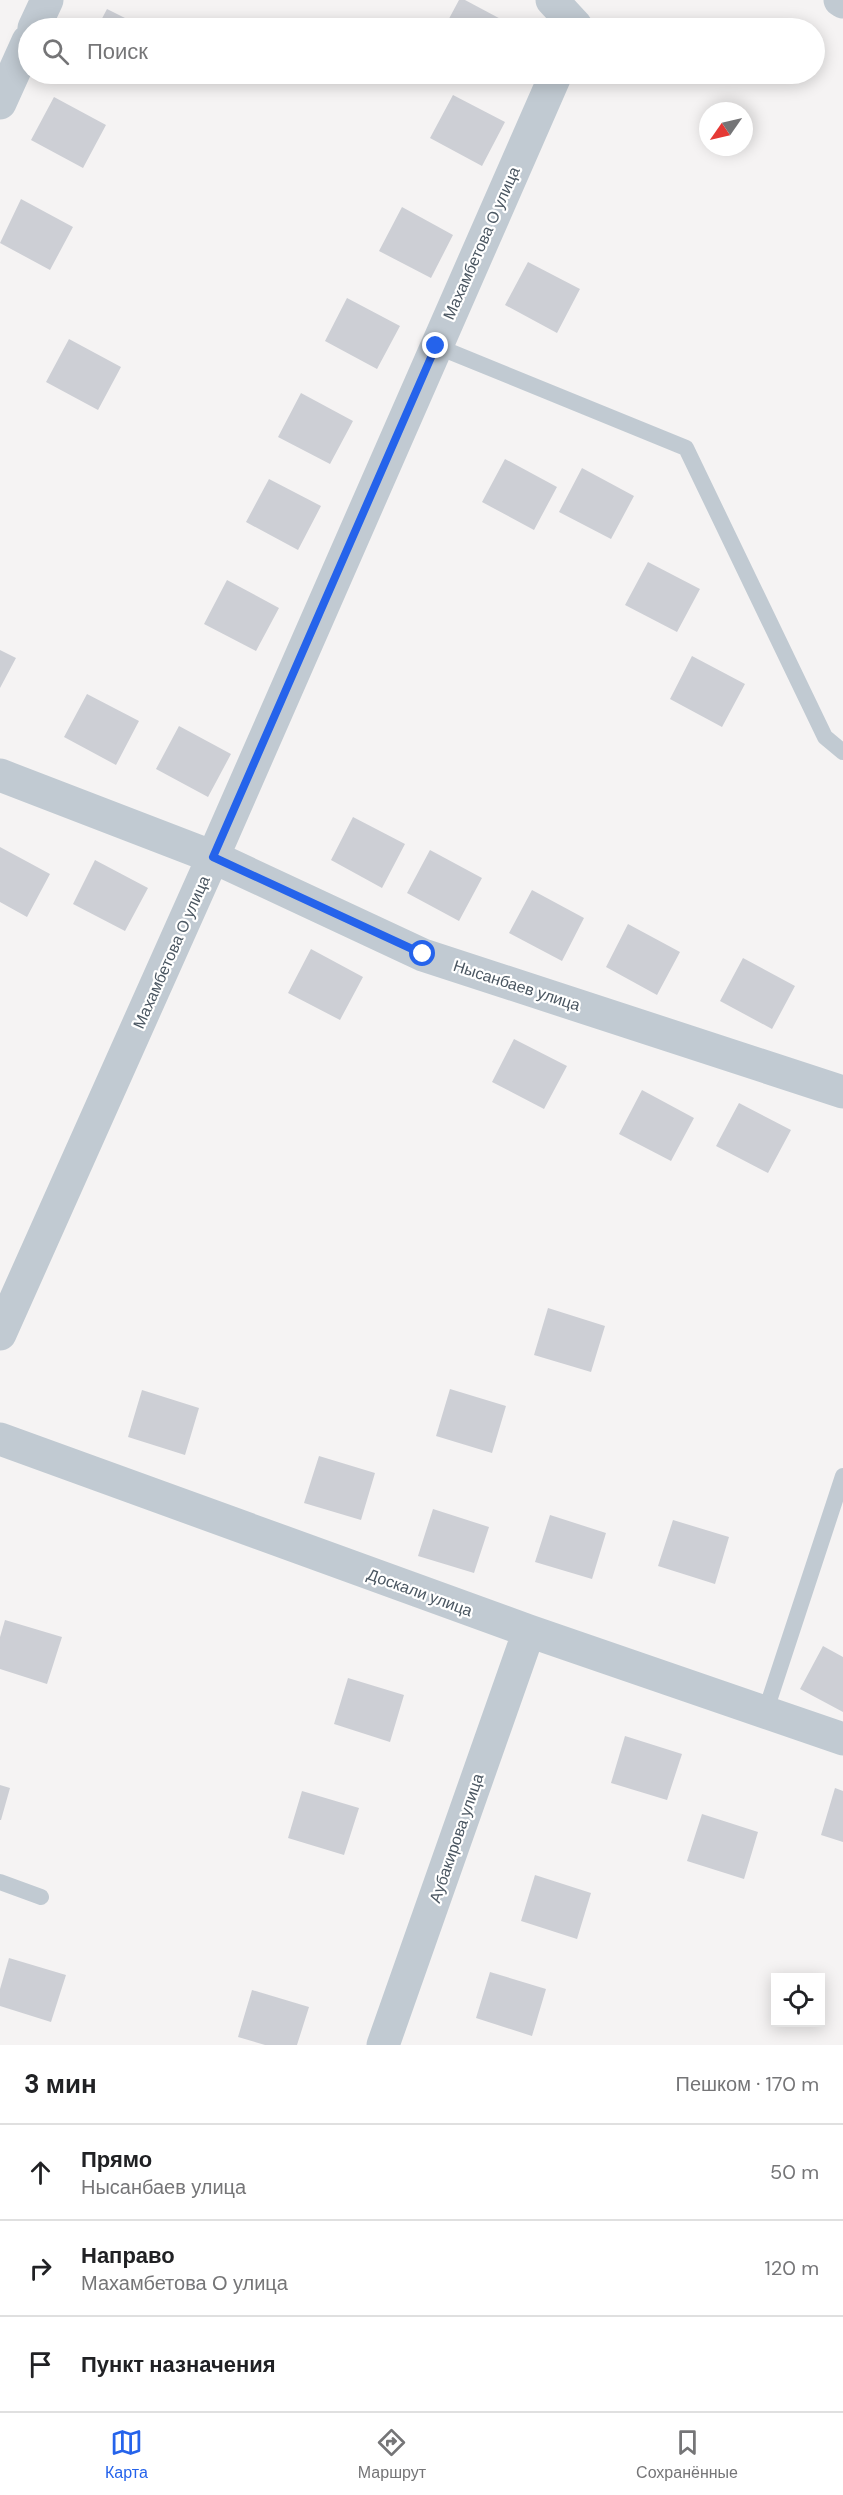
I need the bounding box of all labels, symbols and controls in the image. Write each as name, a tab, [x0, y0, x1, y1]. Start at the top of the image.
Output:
search box	[18, 18, 825, 84]
icon: search	[39, 35, 72, 68]
text: Поиск	[87, 37, 148, 66]
north arrow	[699, 102, 753, 156]
street label: Махамбетова О улица	[438, 163, 525, 323]
route end	[422, 332, 448, 358]
street label: Махамбетова О улица	[128, 872, 215, 1032]
route start	[409, 940, 435, 966]
street label: Нысанбаев улица	[451, 955, 583, 1016]
street label: Доскали улица	[364, 1564, 476, 1621]
street label: Аубакирова улица	[424, 1771, 489, 1906]
map controls	[771, 1973, 825, 2027]
button: locate	[771, 1973, 825, 2027]
text: 3 мин	[24, 2067, 97, 2101]
text: Пешком · 170 m	[676, 2071, 819, 2097]
text: Прямо	[81, 2145, 152, 2174]
icon: ahead	[24, 2156, 57, 2189]
text: 50 m	[770, 2159, 819, 2185]
text: Нысанбаев улица	[81, 2174, 246, 2200]
text: Направо	[81, 2241, 175, 2270]
icon: right	[24, 2252, 57, 2285]
text: 120 m	[765, 2255, 819, 2281]
text: Махамбетова О улица	[81, 2270, 288, 2296]
icon: arrive	[24, 2348, 57, 2381]
text: Пункт назначения	[81, 2350, 276, 2379]
tab: Карта	[105, 2426, 148, 2483]
tab: Маршрут	[358, 2426, 426, 2483]
tab: Сохранённые	[636, 2426, 738, 2483]

